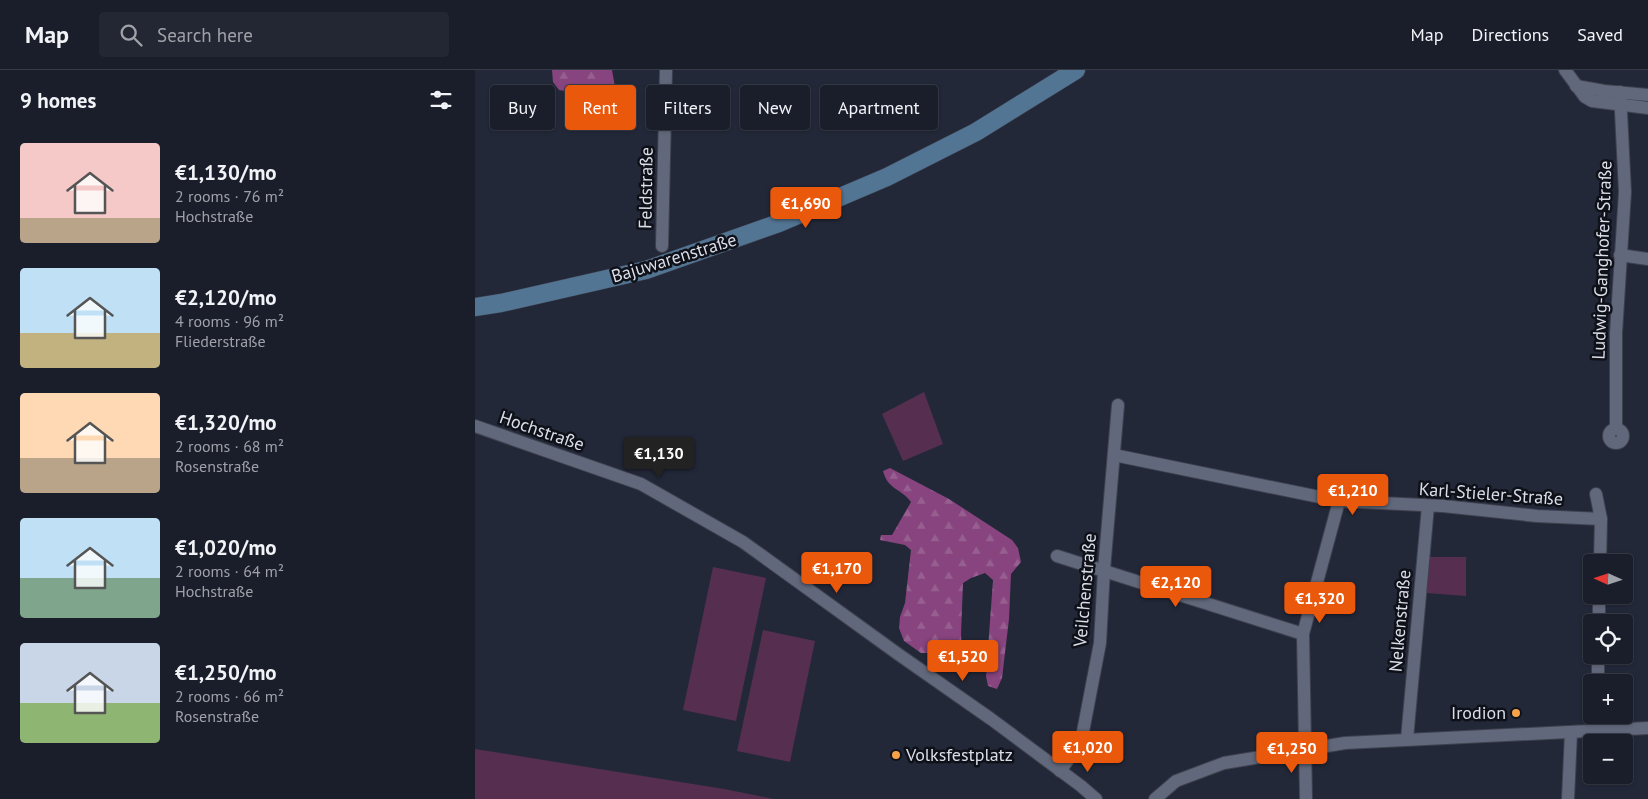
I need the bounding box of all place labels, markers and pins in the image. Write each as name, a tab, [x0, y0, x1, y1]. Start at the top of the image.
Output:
pin: €1,690	[765, 186, 847, 229]
pin: €1,130	[618, 436, 700, 479]
pin: €1,210	[1312, 474, 1394, 516]
pin: €1,170	[796, 552, 878, 594]
pin: €2,120	[1135, 566, 1217, 608]
pin: €1,320	[1279, 582, 1361, 624]
pin: €1,520	[922, 640, 1004, 682]
place label: Irodion	[1451, 701, 1506, 724]
marker: Irodion	[1510, 707, 1522, 719]
pin: €1,020	[1047, 730, 1129, 773]
pin: €1,250	[1251, 732, 1333, 774]
place label: Volksfestplatz	[905, 743, 1013, 766]
marker: Volksfestplatz	[890, 749, 902, 761]

